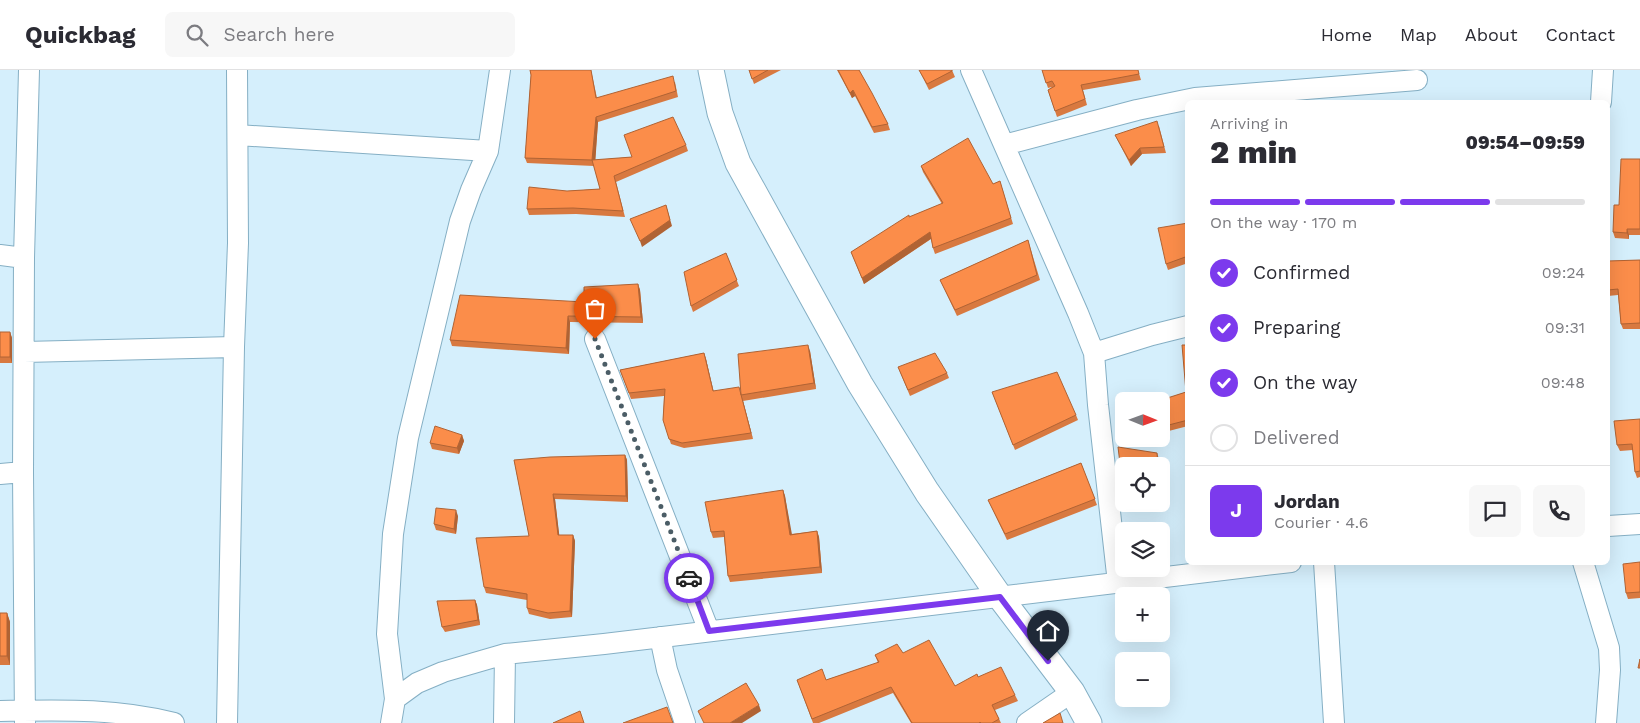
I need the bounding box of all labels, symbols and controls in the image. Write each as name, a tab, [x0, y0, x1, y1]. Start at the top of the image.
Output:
search box	[165, 12, 515, 57]
text: Quickbag	[25, 21, 135, 49]
icon: search	[183, 21, 211, 49]
text: Search here	[223, 23, 335, 46]
text: Home	[1321, 24, 1372, 45]
text: Map	[1400, 24, 1437, 45]
text: About	[1465, 24, 1517, 45]
text: Contact	[1545, 24, 1615, 45]
text: Arriving in	[1210, 114, 1288, 133]
text: 09:54–09:59	[1466, 131, 1585, 154]
text: 2 min	[1210, 133, 1297, 171]
text: On the way · 170 m	[1210, 213, 1357, 232]
icon: check	[1210, 259, 1238, 287]
text: Confirmed	[1253, 261, 1350, 284]
text: 09:24	[1542, 263, 1585, 282]
pin	[574, 288, 616, 339]
icon: bag	[581, 295, 609, 323]
icon: check	[1210, 314, 1238, 342]
text: Preparing	[1253, 316, 1340, 339]
text: 09:31	[1545, 318, 1585, 337]
icon: check	[1210, 369, 1238, 397]
text: On the way	[1253, 371, 1357, 394]
text: 09:48	[1541, 373, 1585, 392]
north arrow	[1115, 392, 1170, 448]
map controls	[1115, 392, 1170, 707]
text: Delivered	[1253, 426, 1340, 449]
button: locate	[1115, 457, 1170, 512]
button: chat	[1469, 485, 1521, 537]
button: phone	[1533, 485, 1585, 537]
text: Jordan	[1274, 490, 1340, 513]
text: J	[1230, 499, 1242, 522]
text: Courier · 4.6	[1274, 513, 1369, 532]
button: layers	[1115, 522, 1170, 577]
courier	[664, 553, 714, 603]
icon: car	[675, 564, 703, 592]
button: +	[1115, 587, 1170, 642]
pin	[1027, 610, 1069, 661]
icon: home	[1034, 617, 1062, 645]
button: −	[1115, 652, 1170, 707]

